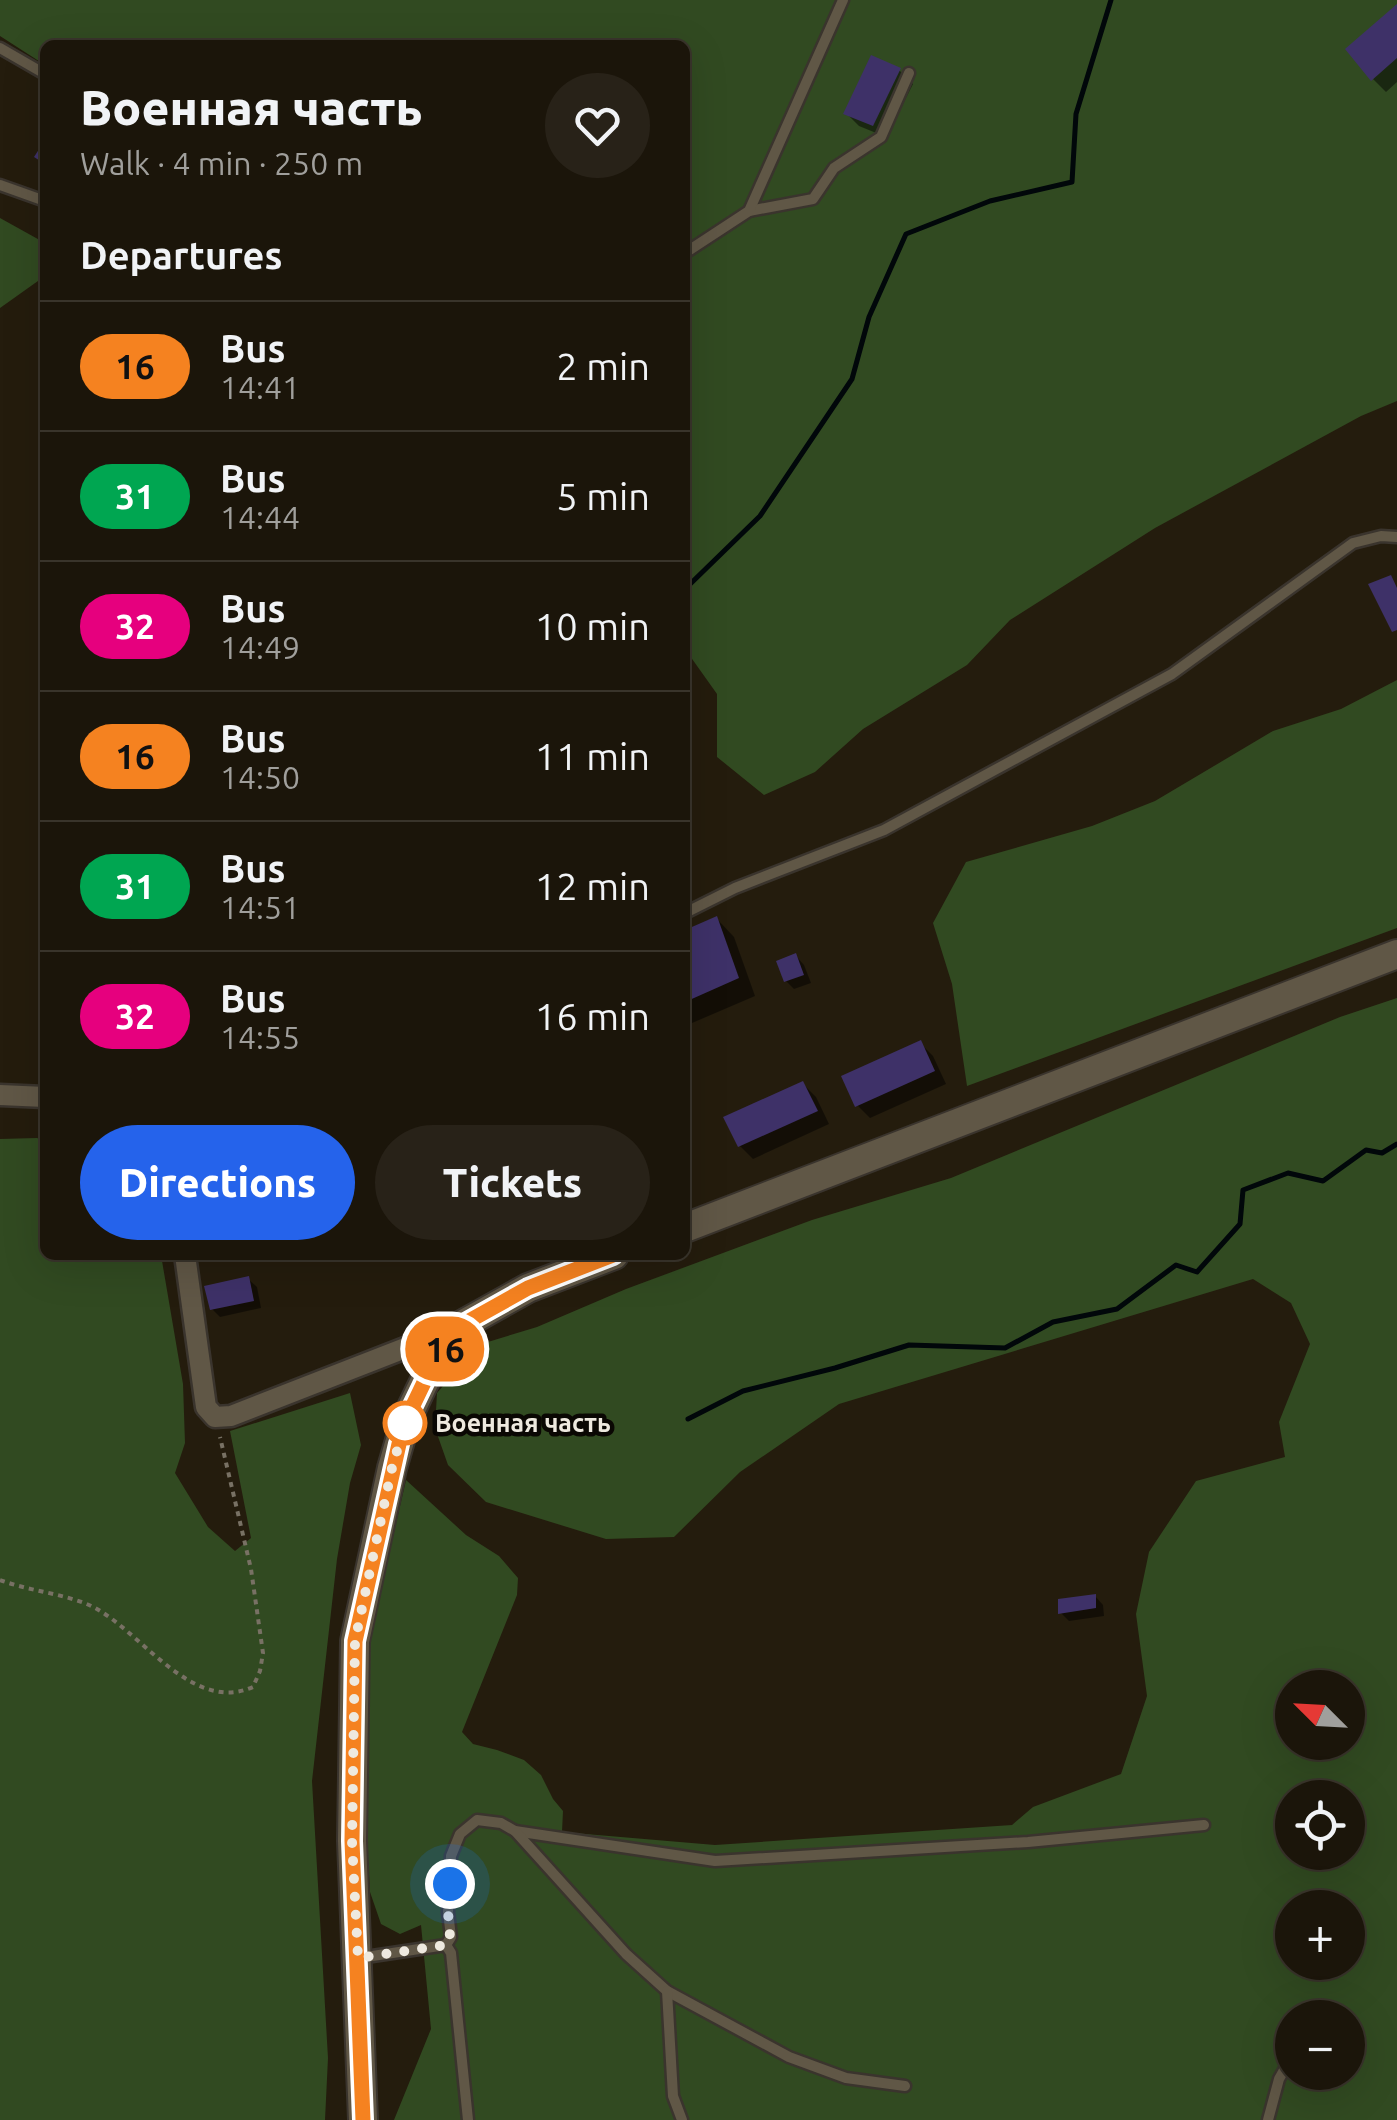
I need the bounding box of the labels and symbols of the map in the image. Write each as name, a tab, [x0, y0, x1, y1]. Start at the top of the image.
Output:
line badge: 16	[400, 1316, 490, 1382]
marker: Военная часть	[384, 1402, 426, 1444]
place label: Военная часть	[435, 1409, 611, 1437]
north arrow	[1275, 1670, 1365, 1760]
your location	[425, 1859, 475, 1909]

